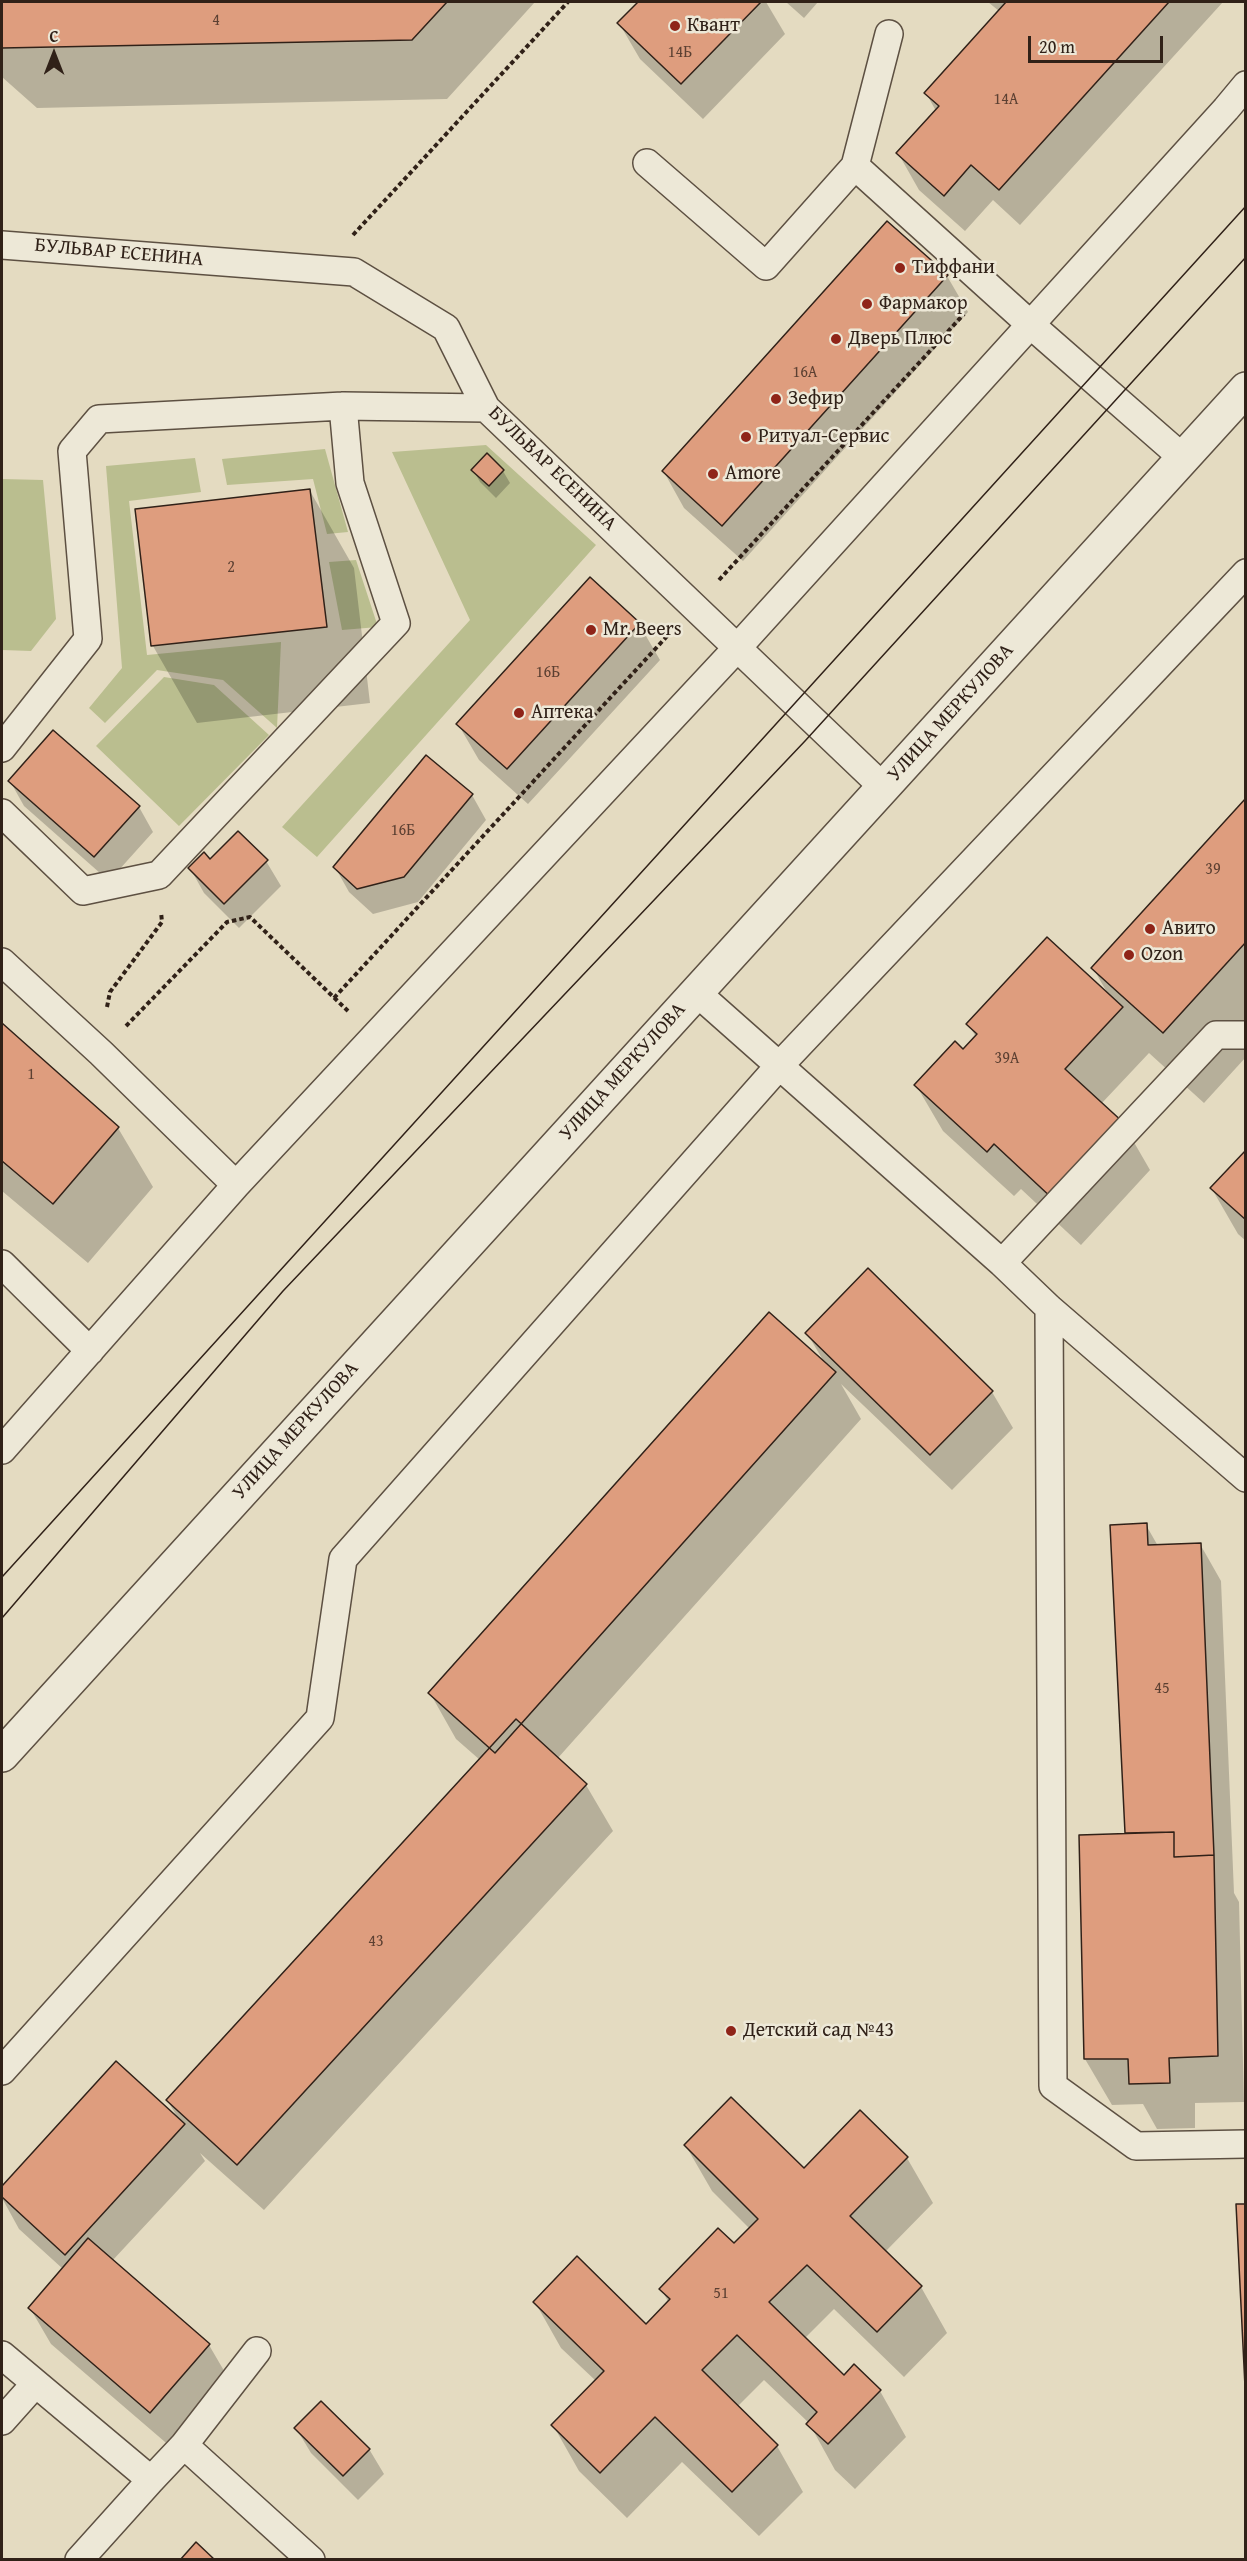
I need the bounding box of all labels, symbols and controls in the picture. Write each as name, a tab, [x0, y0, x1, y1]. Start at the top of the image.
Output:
house number: 4	[212, 11, 220, 31]
place label: Квант	[687, 14, 740, 38]
marker: Квант	[668, 19, 682, 33]
north arrow	[24, 24, 84, 84]
text: С	[49, 24, 59, 48]
scale bar	[1031, 24, 1166, 62]
text: 20 m	[1039, 33, 1075, 60]
house number: 14Б	[668, 43, 692, 63]
house number: 14А	[993, 90, 1019, 110]
street label: БУЛЬВАР ЕСЕНИНА	[34, 234, 204, 272]
place label: Тиффани	[912, 256, 995, 280]
marker: Тиффани	[893, 261, 907, 275]
place label: Фармакор	[879, 292, 968, 316]
marker: Фармакор	[860, 297, 874, 311]
place label: Дверь Плюс	[848, 327, 952, 351]
marker: Дверь Плюс	[829, 332, 843, 346]
house number: 16А	[792, 363, 818, 383]
place label: Зефир	[788, 387, 844, 411]
marker: Зефир	[769, 392, 783, 406]
street label: БУЛЬВАР ЕСЕНИНА	[483, 402, 621, 536]
place label: Ритуал-Сервис	[758, 425, 889, 449]
marker: Ритуал-Сервис	[739, 430, 753, 444]
place label: Amore	[725, 462, 781, 486]
marker: Amore	[706, 467, 720, 481]
house number: 2	[227, 558, 235, 578]
place label: Mr. Beers	[603, 618, 682, 642]
marker: Mr. Beers	[584, 623, 598, 637]
street label: УЛИЦА МЕРКУЛОВА	[883, 639, 1019, 787]
house number: 16Б	[536, 663, 560, 683]
place label: Аптека	[531, 701, 593, 725]
marker: Аптека	[512, 706, 526, 720]
house number: 16Б	[391, 821, 415, 841]
house number: 39	[1205, 860, 1221, 880]
place label: Авито	[1162, 917, 1216, 941]
marker: Авито	[1143, 922, 1157, 936]
place label: Ozon	[1141, 943, 1183, 967]
marker: Ozon	[1122, 948, 1136, 962]
street label: УЛИЦА МЕРКУЛОВА	[555, 998, 691, 1146]
house number: 39А	[994, 1049, 1020, 1069]
house number: 1	[27, 1065, 35, 1085]
street label: УЛИЦА МЕРКУЛОВА	[228, 1357, 364, 1505]
house number: 45	[1154, 1679, 1170, 1699]
house number: 43	[368, 1932, 384, 1952]
place label: Детский сад №43	[743, 2019, 894, 2043]
marker: Детский сад №43	[724, 2024, 738, 2038]
house number: 51	[713, 2284, 729, 2304]

